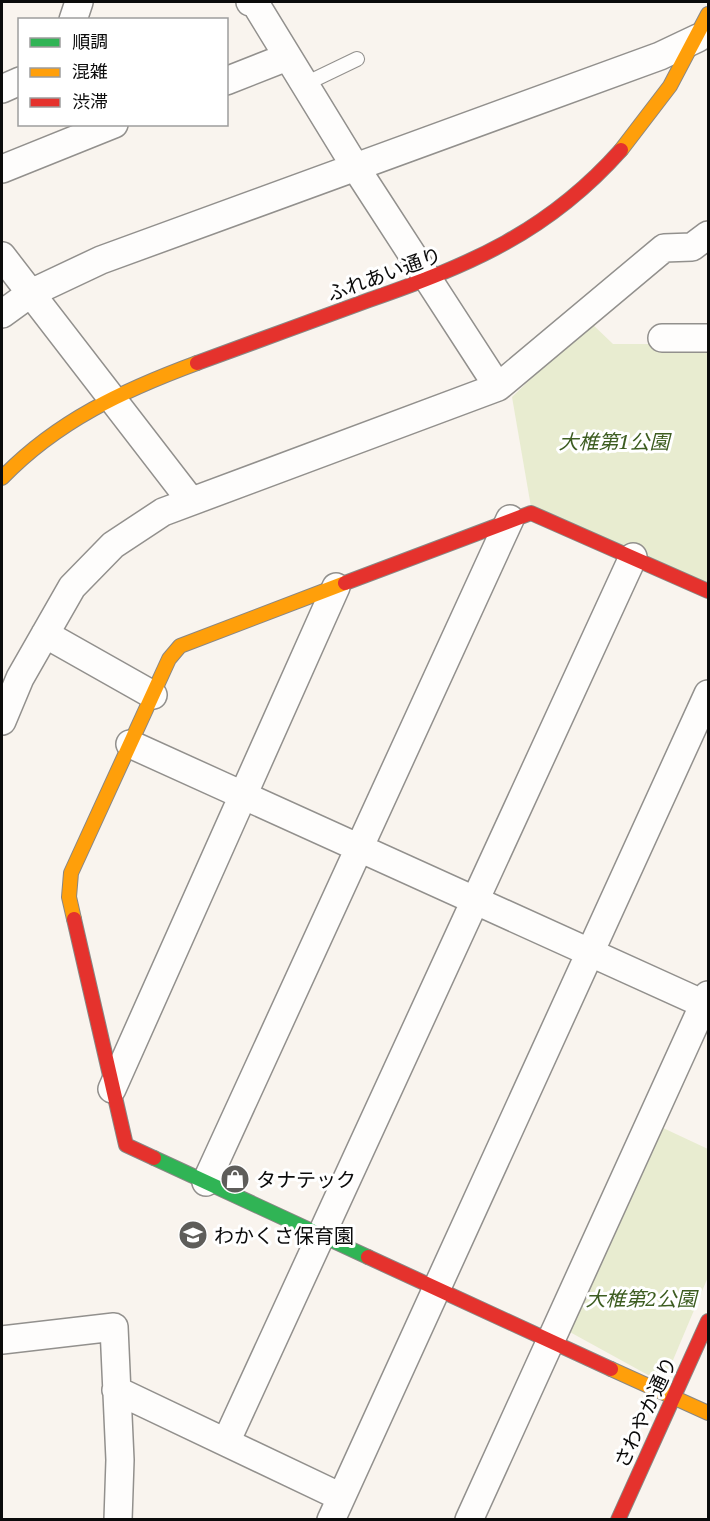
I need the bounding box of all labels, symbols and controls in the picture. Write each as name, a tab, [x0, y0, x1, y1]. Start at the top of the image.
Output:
legend	[18, 18, 228, 126]
text: 順調	[72, 29, 108, 53]
text: 混雑	[72, 59, 108, 83]
text: 渋滞	[72, 89, 108, 113]
street label: ふれあい通り	[323, 241, 445, 307]
park label: 大椎第1公園	[558, 428, 673, 455]
shop icon: タナテック	[219, 1163, 251, 1195]
place label: タナテック	[256, 1166, 356, 1193]
school or university icon: わかくさ保育園	[177, 1219, 209, 1251]
place label: わかくさ保育園	[214, 1222, 354, 1249]
park label: 大椎第2公園	[585, 1285, 700, 1312]
street label: さわやか通り	[607, 1352, 683, 1472]

